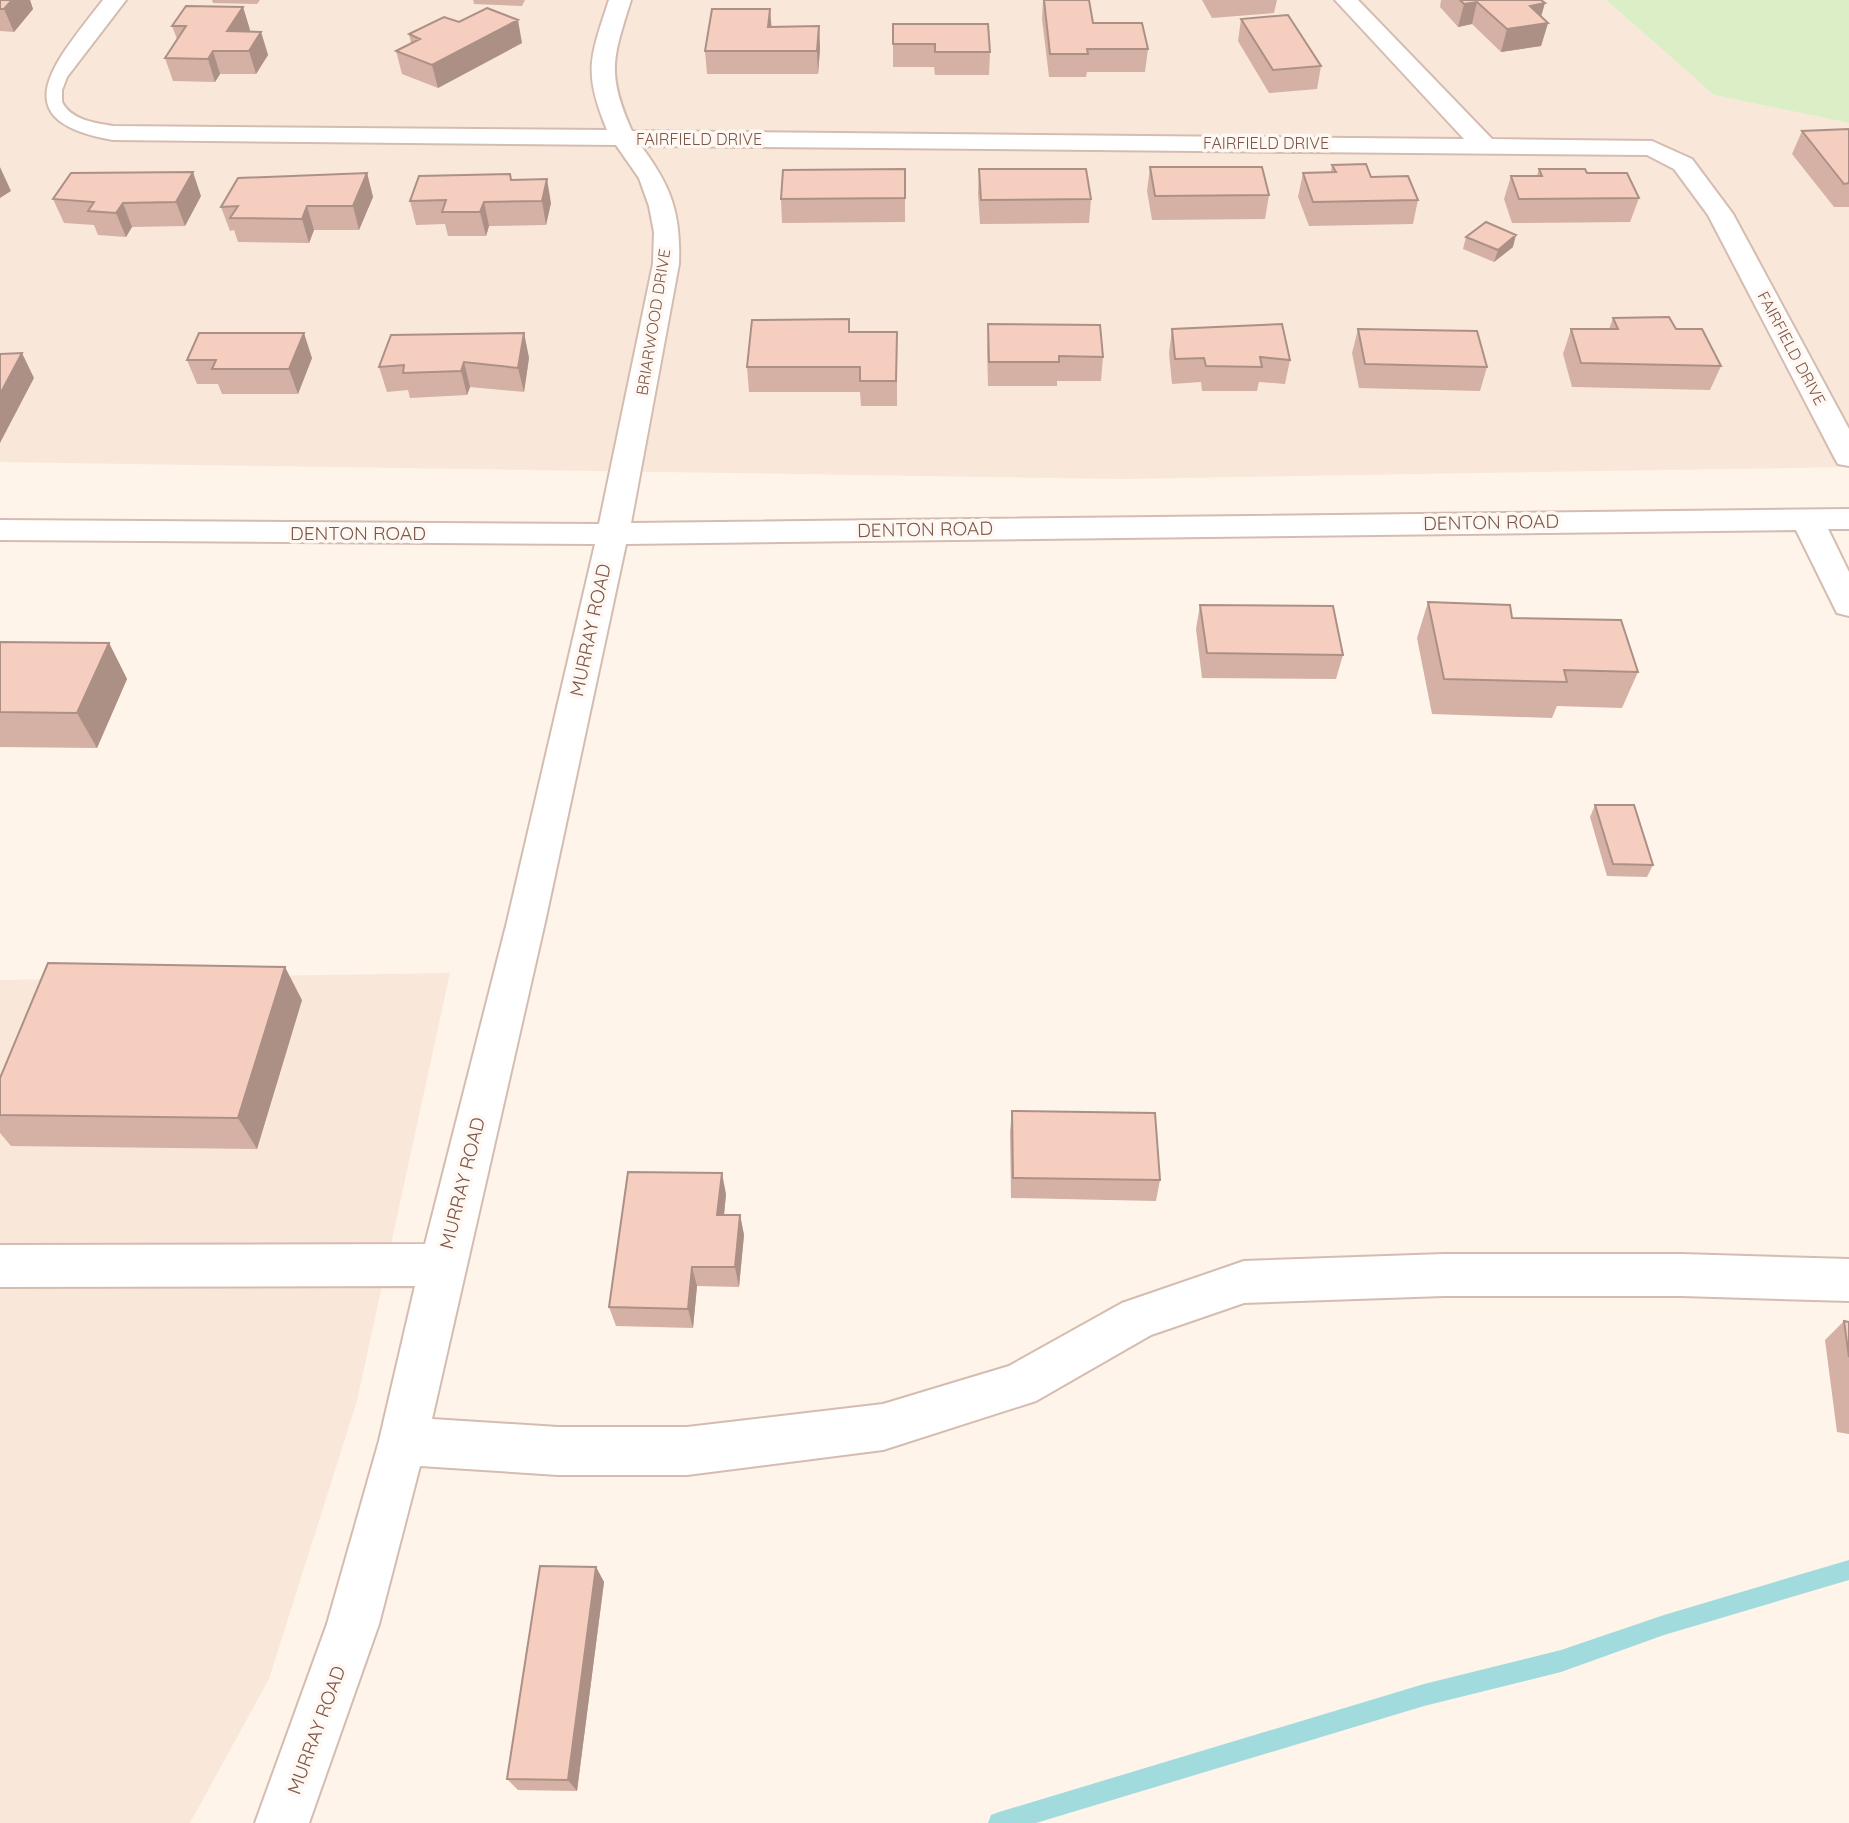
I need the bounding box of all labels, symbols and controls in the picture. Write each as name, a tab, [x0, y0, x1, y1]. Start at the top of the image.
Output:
street label: FAIRFIELD DRIVE	[636, 129, 762, 149]
street label: FAIRFIELD DRIVE	[1203, 133, 1329, 153]
street label: BRIARWOOD DRIVE	[632, 247, 674, 397]
street label: FAIRFIELD DRIVE	[1754, 288, 1830, 408]
street label: DENTON ROAD	[1423, 509, 1559, 535]
street label: DENTON ROAD	[857, 516, 993, 542]
street label: DENTON ROAD	[290, 521, 426, 545]
street label: MURRAY ROAD	[564, 561, 616, 699]
street label: MURRAY ROAD	[434, 1115, 490, 1251]
street label: MURRAY ROAD	[282, 1662, 350, 1798]

